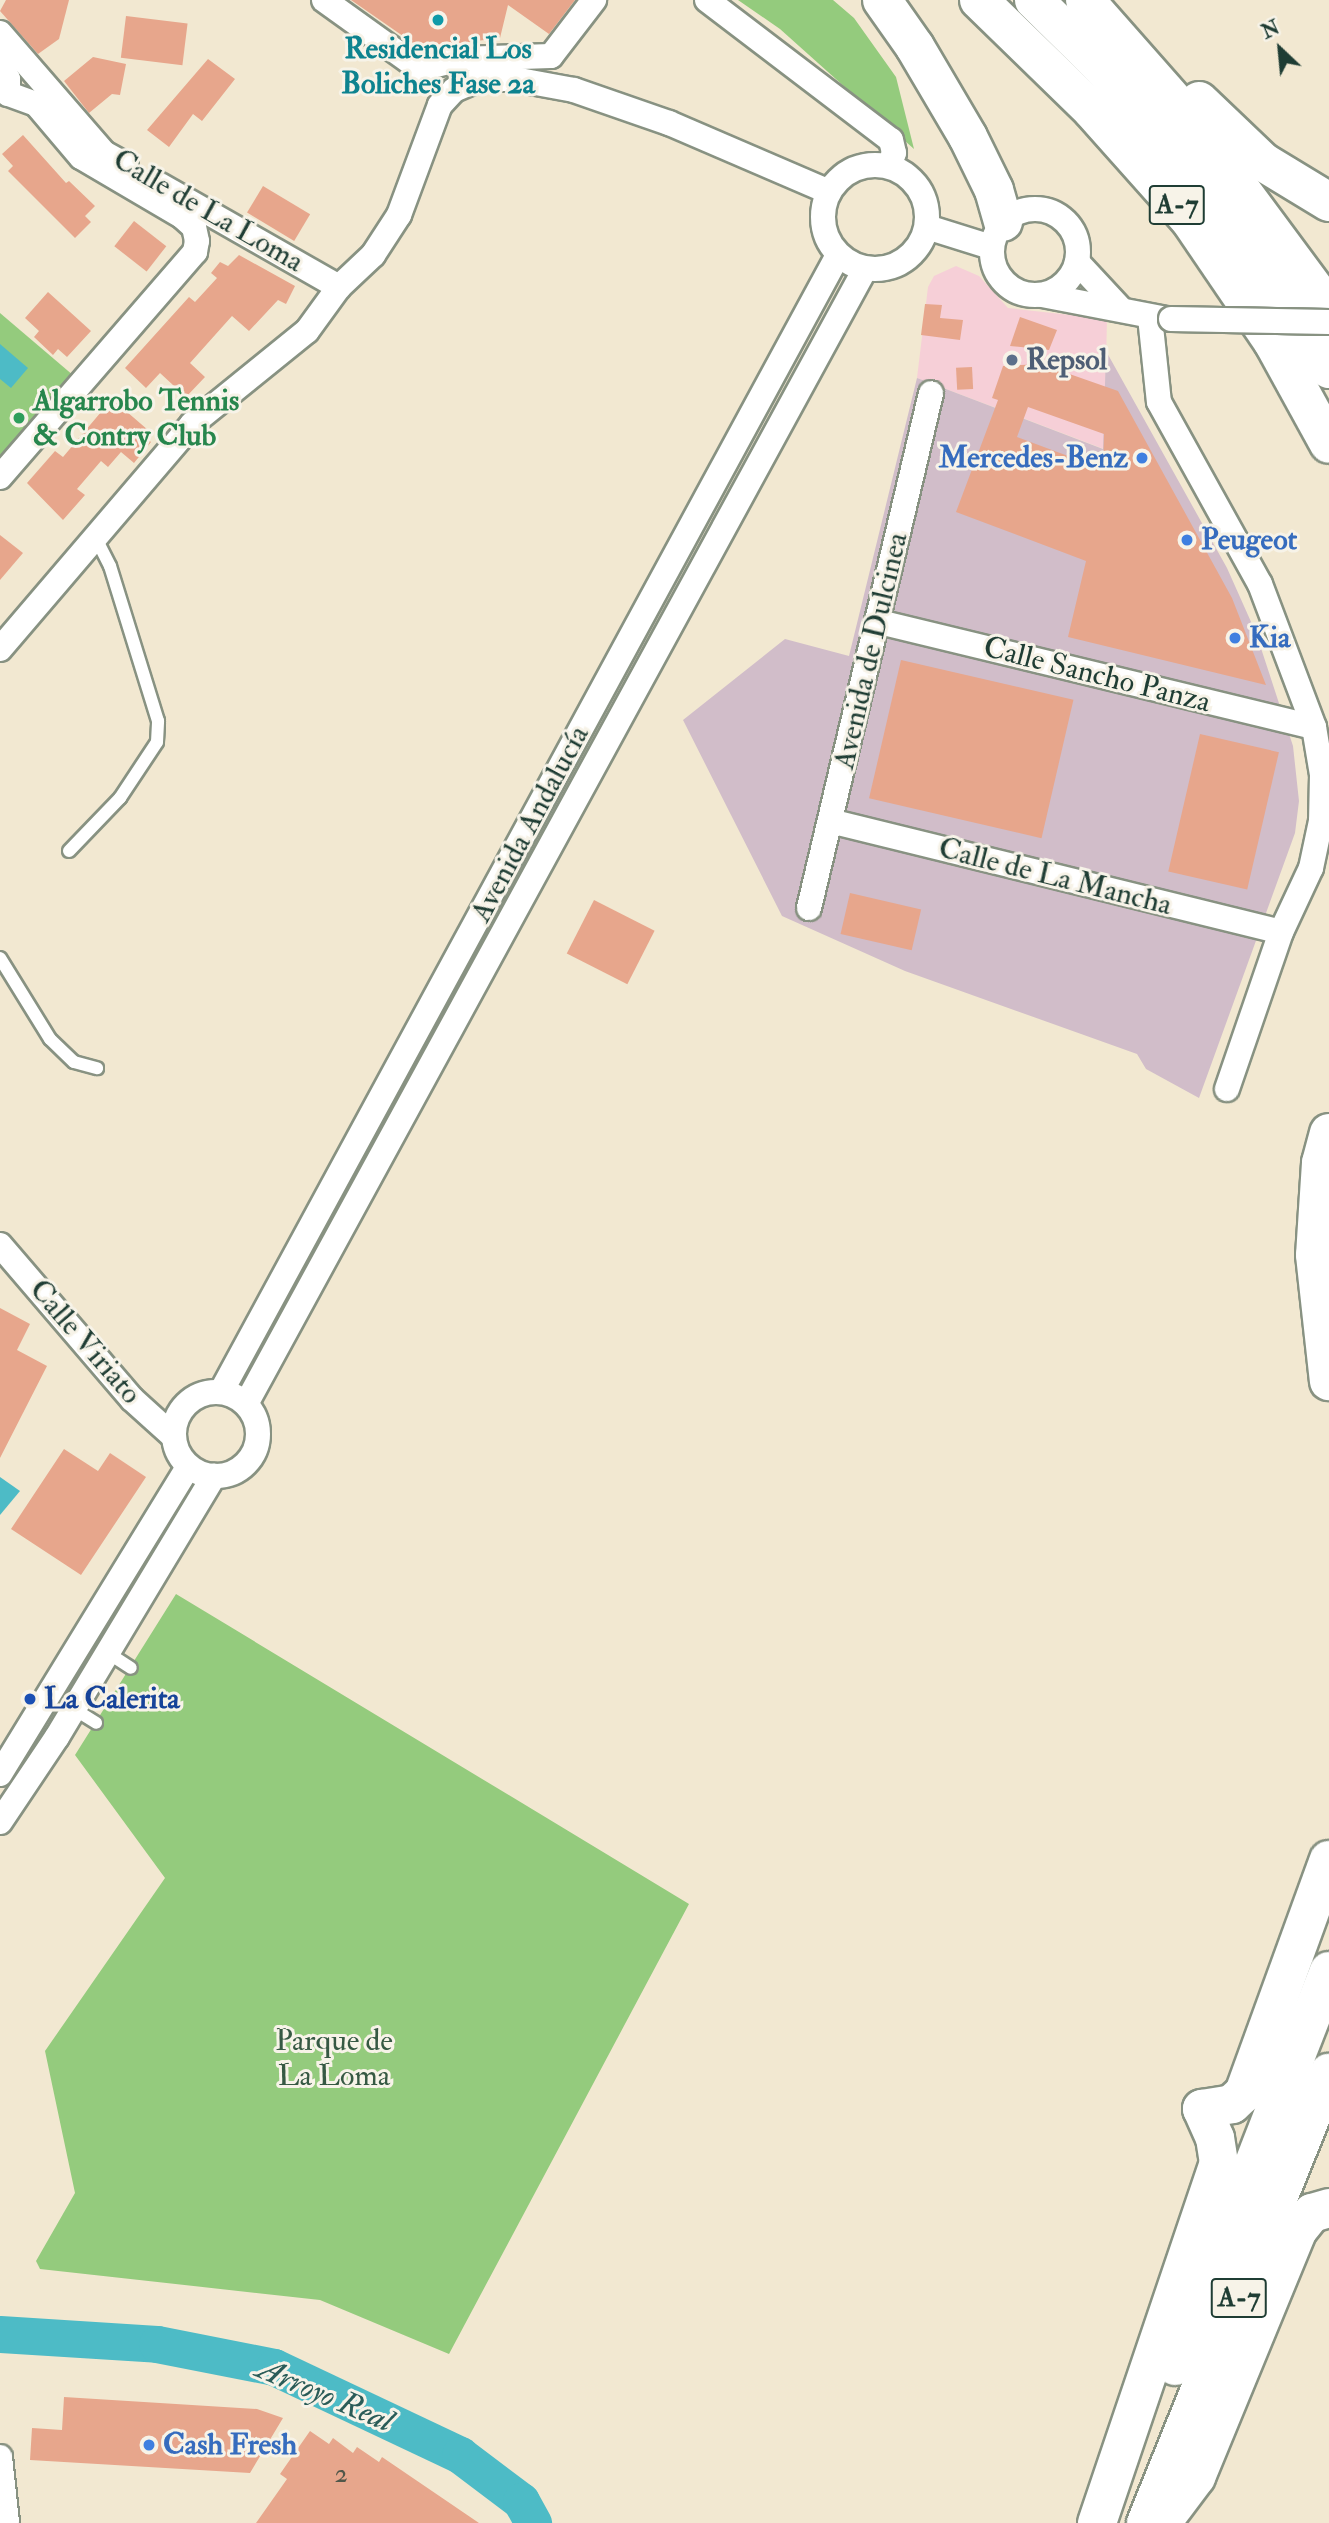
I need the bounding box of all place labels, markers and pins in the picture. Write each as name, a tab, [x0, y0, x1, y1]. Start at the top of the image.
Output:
marker: Residencial Los Boliches Fase 2a	[430, 12, 446, 28]
place label: Residencial Los Boliches Fase 2a	[341, 31, 535, 102]
place label: Repsol	[1026, 342, 1107, 378]
marker: Repsol	[1004, 352, 1020, 368]
place label: Algarrobo Tennis & Contry Club	[33, 383, 239, 453]
marker: Algarrobo Tennis & Contry Club	[11, 410, 27, 426]
place label: Mercedes-Benz	[939, 440, 1128, 476]
marker: Mercedes-Benz	[1134, 450, 1150, 466]
place label: Peugeot	[1201, 522, 1297, 558]
marker: Peugeot	[1179, 532, 1195, 548]
place label: Kia	[1249, 620, 1290, 656]
marker: Kia	[1227, 630, 1243, 646]
place label: La Calerita	[44, 1681, 180, 1717]
marker: La Calerita	[22, 1691, 38, 1707]
place label: Cash Fresh	[163, 2427, 297, 2463]
marker: Cash Fresh	[141, 2437, 157, 2453]

